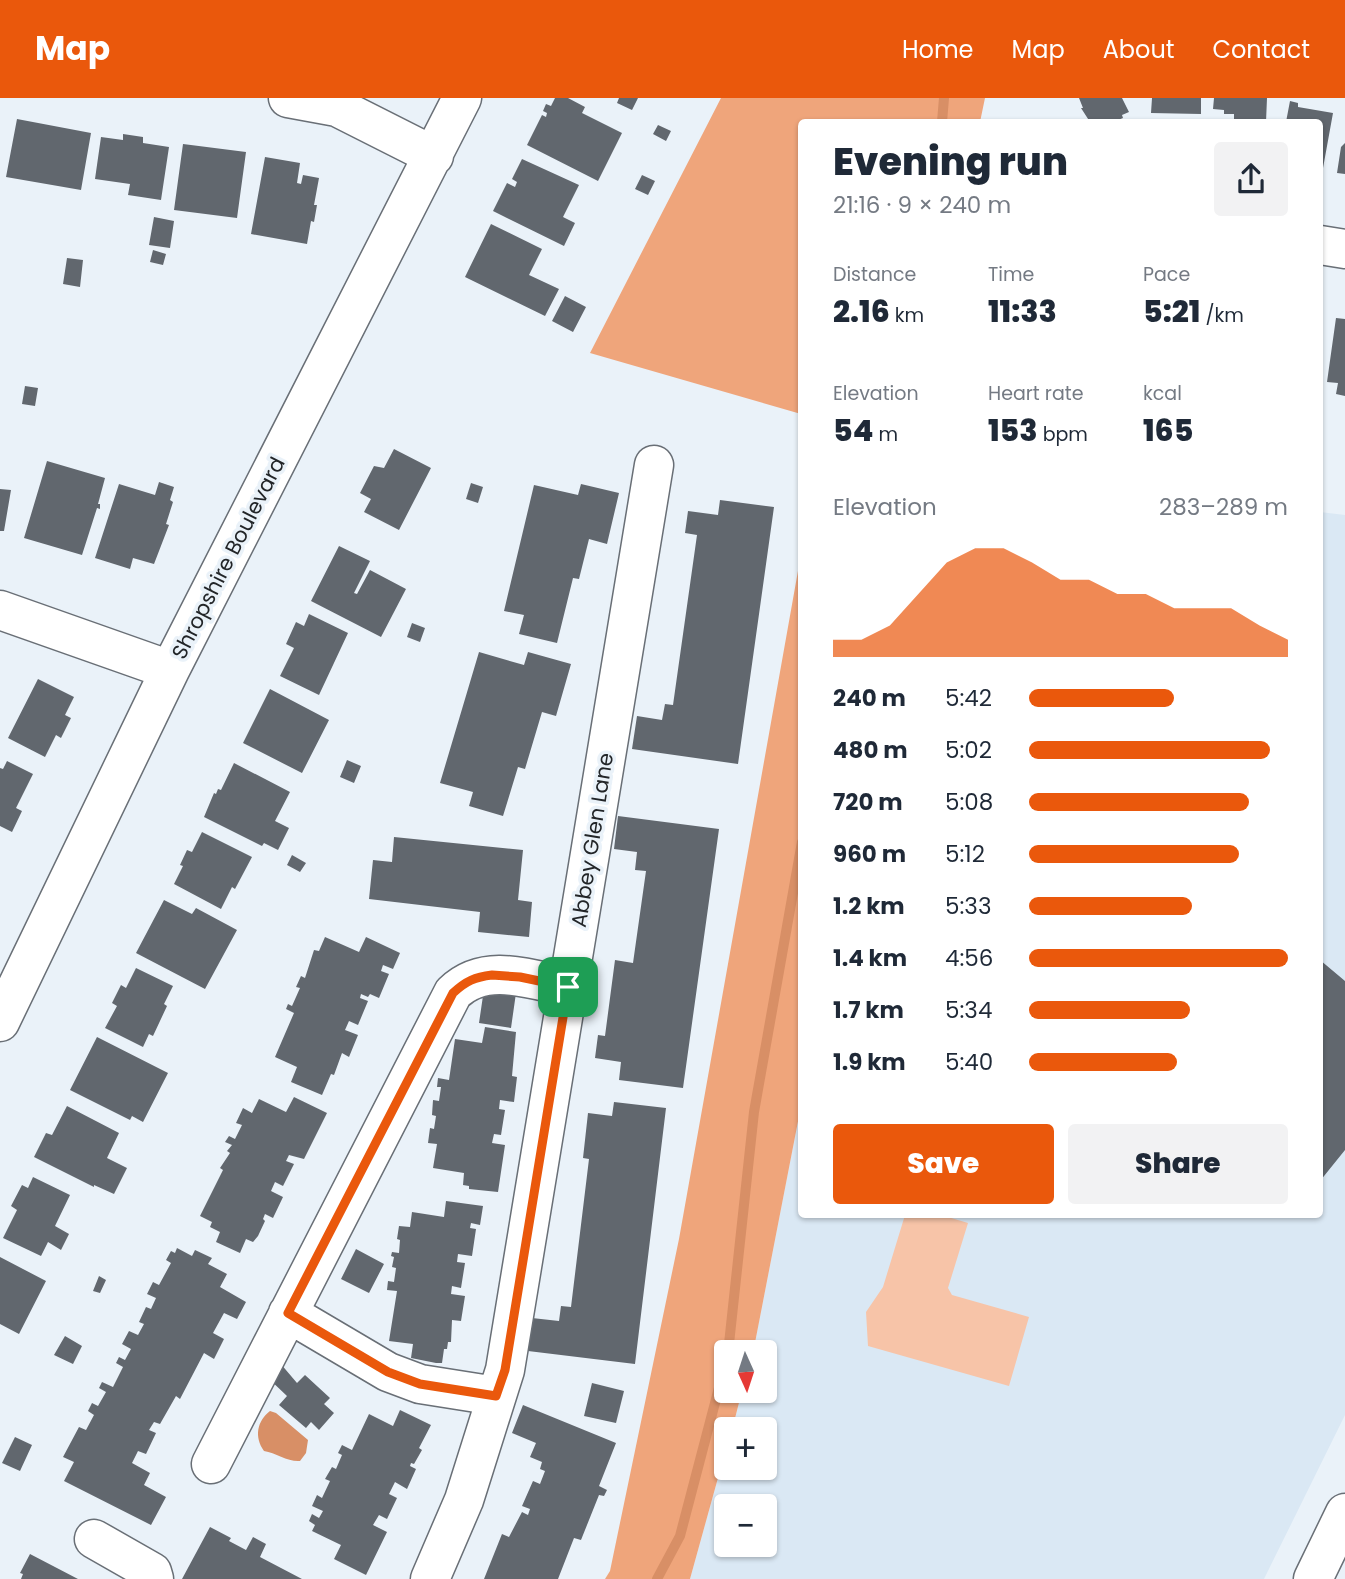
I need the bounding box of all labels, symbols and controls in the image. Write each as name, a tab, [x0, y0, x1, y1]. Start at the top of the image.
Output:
text: Map	[35, 25, 110, 72]
text: Home	[902, 33, 974, 66]
text: Map	[1012, 33, 1065, 66]
text: About	[1103, 33, 1174, 66]
text: Contact	[1212, 33, 1310, 66]
text: Evening run	[833, 135, 1068, 188]
button: share	[1214, 142, 1288, 216]
text: 21:16 · 9 × 240 m	[833, 189, 1011, 221]
text: Distance	[833, 261, 916, 288]
text: Time	[988, 261, 1034, 288]
text: Pace	[1143, 261, 1190, 288]
text: 2.16	[833, 290, 890, 333]
text: 11:33	[988, 290, 1057, 333]
text: 5:21	[1143, 290, 1200, 333]
text: km	[890, 302, 924, 329]
text: /km	[1200, 302, 1244, 329]
text: Elevation	[833, 380, 919, 407]
text: Heart rate	[988, 380, 1083, 407]
text: kcal	[1143, 380, 1182, 407]
text: 54	[833, 409, 873, 452]
text: 153	[988, 409, 1038, 452]
text: 165	[1143, 409, 1193, 452]
text: m	[873, 421, 898, 448]
text: bpm	[1038, 421, 1088, 448]
street label: Shropshire Boulevard	[164, 452, 292, 664]
text: Elevation	[833, 491, 937, 523]
text: 283–289 m	[1159, 491, 1288, 523]
text: 240 m	[833, 682, 906, 714]
text: 5:42	[945, 682, 992, 714]
text: 480 m	[833, 734, 908, 766]
text: 5:02	[945, 734, 992, 766]
street label: Abbey Glen Lane	[564, 751, 620, 929]
text: 720 m	[833, 786, 903, 818]
text: 5:08	[945, 786, 993, 818]
text: 960 m	[833, 838, 906, 870]
text: 5:12	[945, 838, 985, 870]
text: 1.2 km	[833, 890, 905, 922]
text: 5:33	[945, 890, 991, 922]
text: 1.4 km	[833, 942, 907, 974]
text: 4:56	[945, 942, 993, 974]
pin	[538, 957, 598, 1017]
icon: arrive	[549, 968, 587, 1006]
text: 1.7 km	[833, 994, 904, 1026]
text: 5:34	[945, 994, 992, 1026]
text: 1.9 km	[833, 1046, 906, 1078]
text: 5:40	[945, 1046, 993, 1078]
button: Save	[833, 1124, 1054, 1204]
button: Share	[1068, 1124, 1288, 1204]
north arrow	[714, 1340, 777, 1404]
map controls	[714, 1340, 777, 1557]
button: +	[714, 1417, 777, 1480]
button: −	[714, 1494, 777, 1557]

